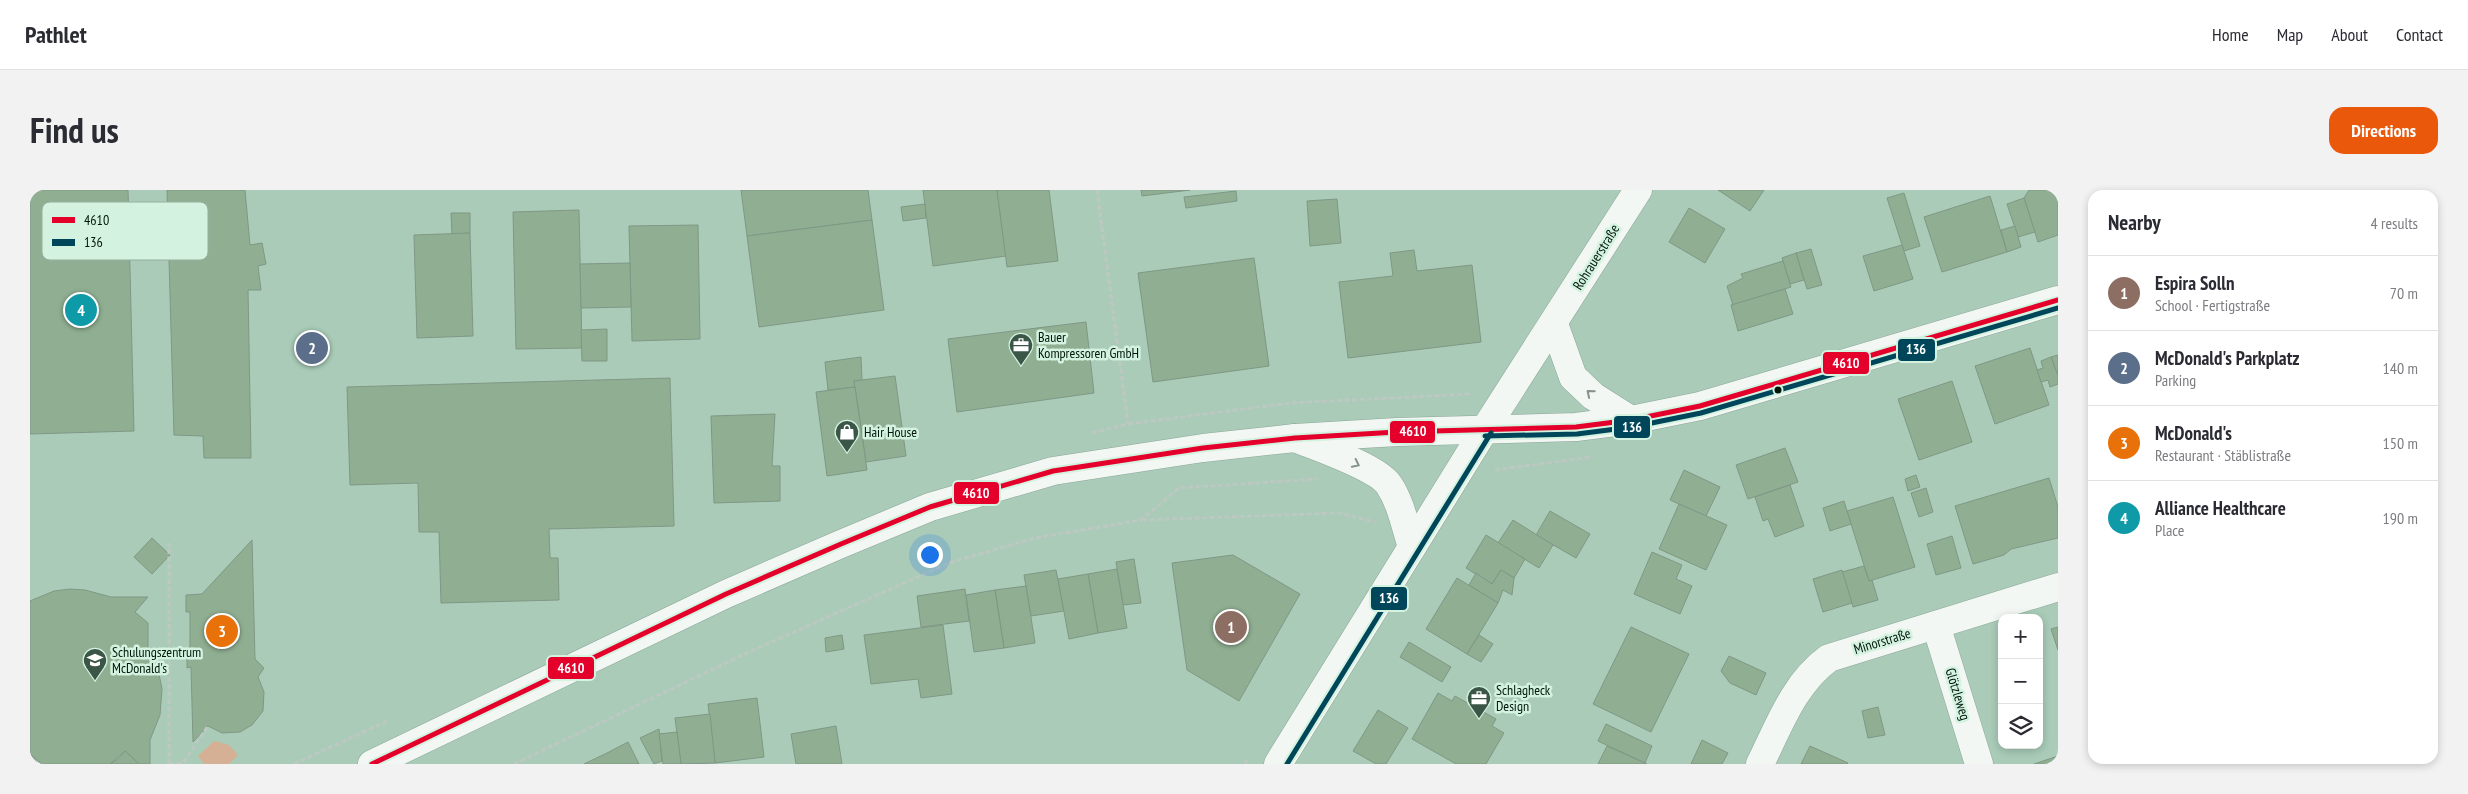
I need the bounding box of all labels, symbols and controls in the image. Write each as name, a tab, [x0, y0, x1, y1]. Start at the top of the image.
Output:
text: Pathlet	[25, 19, 87, 50]
text: Home	[2212, 23, 2249, 46]
text: Map	[2277, 23, 2303, 46]
text: About	[2331, 23, 2368, 46]
text: Contact	[2396, 23, 2443, 46]
text: Find us	[30, 107, 119, 153]
button: Directions	[2329, 107, 2438, 154]
legend	[42, 202, 208, 260]
text: Nearby	[2108, 209, 2161, 236]
text: 4610	[84, 211, 109, 229]
text: 4 results	[2371, 213, 2418, 233]
street label: Rohrauerstraße	[1569, 221, 1623, 293]
text: 136	[84, 233, 103, 251]
text: Espira Solln	[2155, 271, 2234, 295]
text: 1	[2120, 283, 2128, 303]
text: 70 m	[2390, 283, 2418, 303]
pin: 4	[65, 291, 97, 329]
text: School · Fertigstraße	[2155, 295, 2270, 315]
place label: Bauer Kompressoren GmbH	[1038, 328, 1139, 362]
pin: 2	[296, 329, 328, 367]
office icon: Bauer Kompressoren GmbH	[1008, 332, 1034, 366]
line badge: 136	[1897, 338, 1936, 362]
text: 136	[1906, 340, 1926, 358]
text: McDonald's Parkplatz	[2155, 346, 2299, 370]
line badge: 4610	[1822, 351, 1870, 375]
text: 4610	[1833, 354, 1860, 372]
text: 2	[2120, 358, 2128, 378]
text: 140 m	[2383, 358, 2418, 378]
text: Parking	[2155, 370, 2196, 390]
unlabelled marker	[1773, 385, 1783, 395]
one-way arrow	[1587, 389, 1596, 398]
line badge: 136	[1613, 415, 1651, 439]
text: 136	[1622, 418, 1642, 436]
shop icon: Hair House	[834, 419, 860, 453]
line badge: 4610	[1389, 420, 1436, 444]
text: McDonald's	[2155, 421, 2232, 445]
text: 4610	[1400, 422, 1427, 440]
place label: Hair House	[864, 423, 917, 441]
text: 3	[2120, 433, 2128, 453]
text: 150 m	[2383, 433, 2418, 453]
text: Restaurant · Stäblistraße	[2155, 445, 2291, 465]
one-way arrow	[1351, 457, 1360, 468]
line badge: 4610	[953, 481, 1000, 505]
text: 4610	[963, 484, 990, 502]
text: Alliance Healthcare	[2155, 496, 2286, 520]
text: 4	[2120, 508, 2128, 528]
text: 190 m	[2383, 508, 2418, 528]
text: Place	[2155, 520, 2184, 540]
your location	[917, 542, 943, 568]
line badge: 136	[1370, 586, 1408, 611]
text: 136	[1379, 589, 1399, 607]
pin: 1	[1215, 608, 1247, 646]
pin: 3	[206, 612, 238, 650]
map controls	[1998, 614, 2043, 749]
button: +	[1998, 614, 2043, 659]
street label: Minorstraße	[1851, 624, 1913, 658]
place label: Schulungszentrum McDonald's	[112, 643, 201, 677]
school or university icon: Schulungszentrum McDonald's	[82, 647, 108, 681]
line badge: 4610	[547, 656, 595, 680]
text: 4610	[558, 659, 585, 677]
button: −	[1998, 659, 2043, 704]
street label: Glötzleweg	[1942, 666, 1974, 722]
place label: Schlagheck Design	[1496, 681, 1551, 715]
office icon: Schlagheck Design	[1466, 685, 1492, 719]
button: layers	[1998, 704, 2043, 749]

